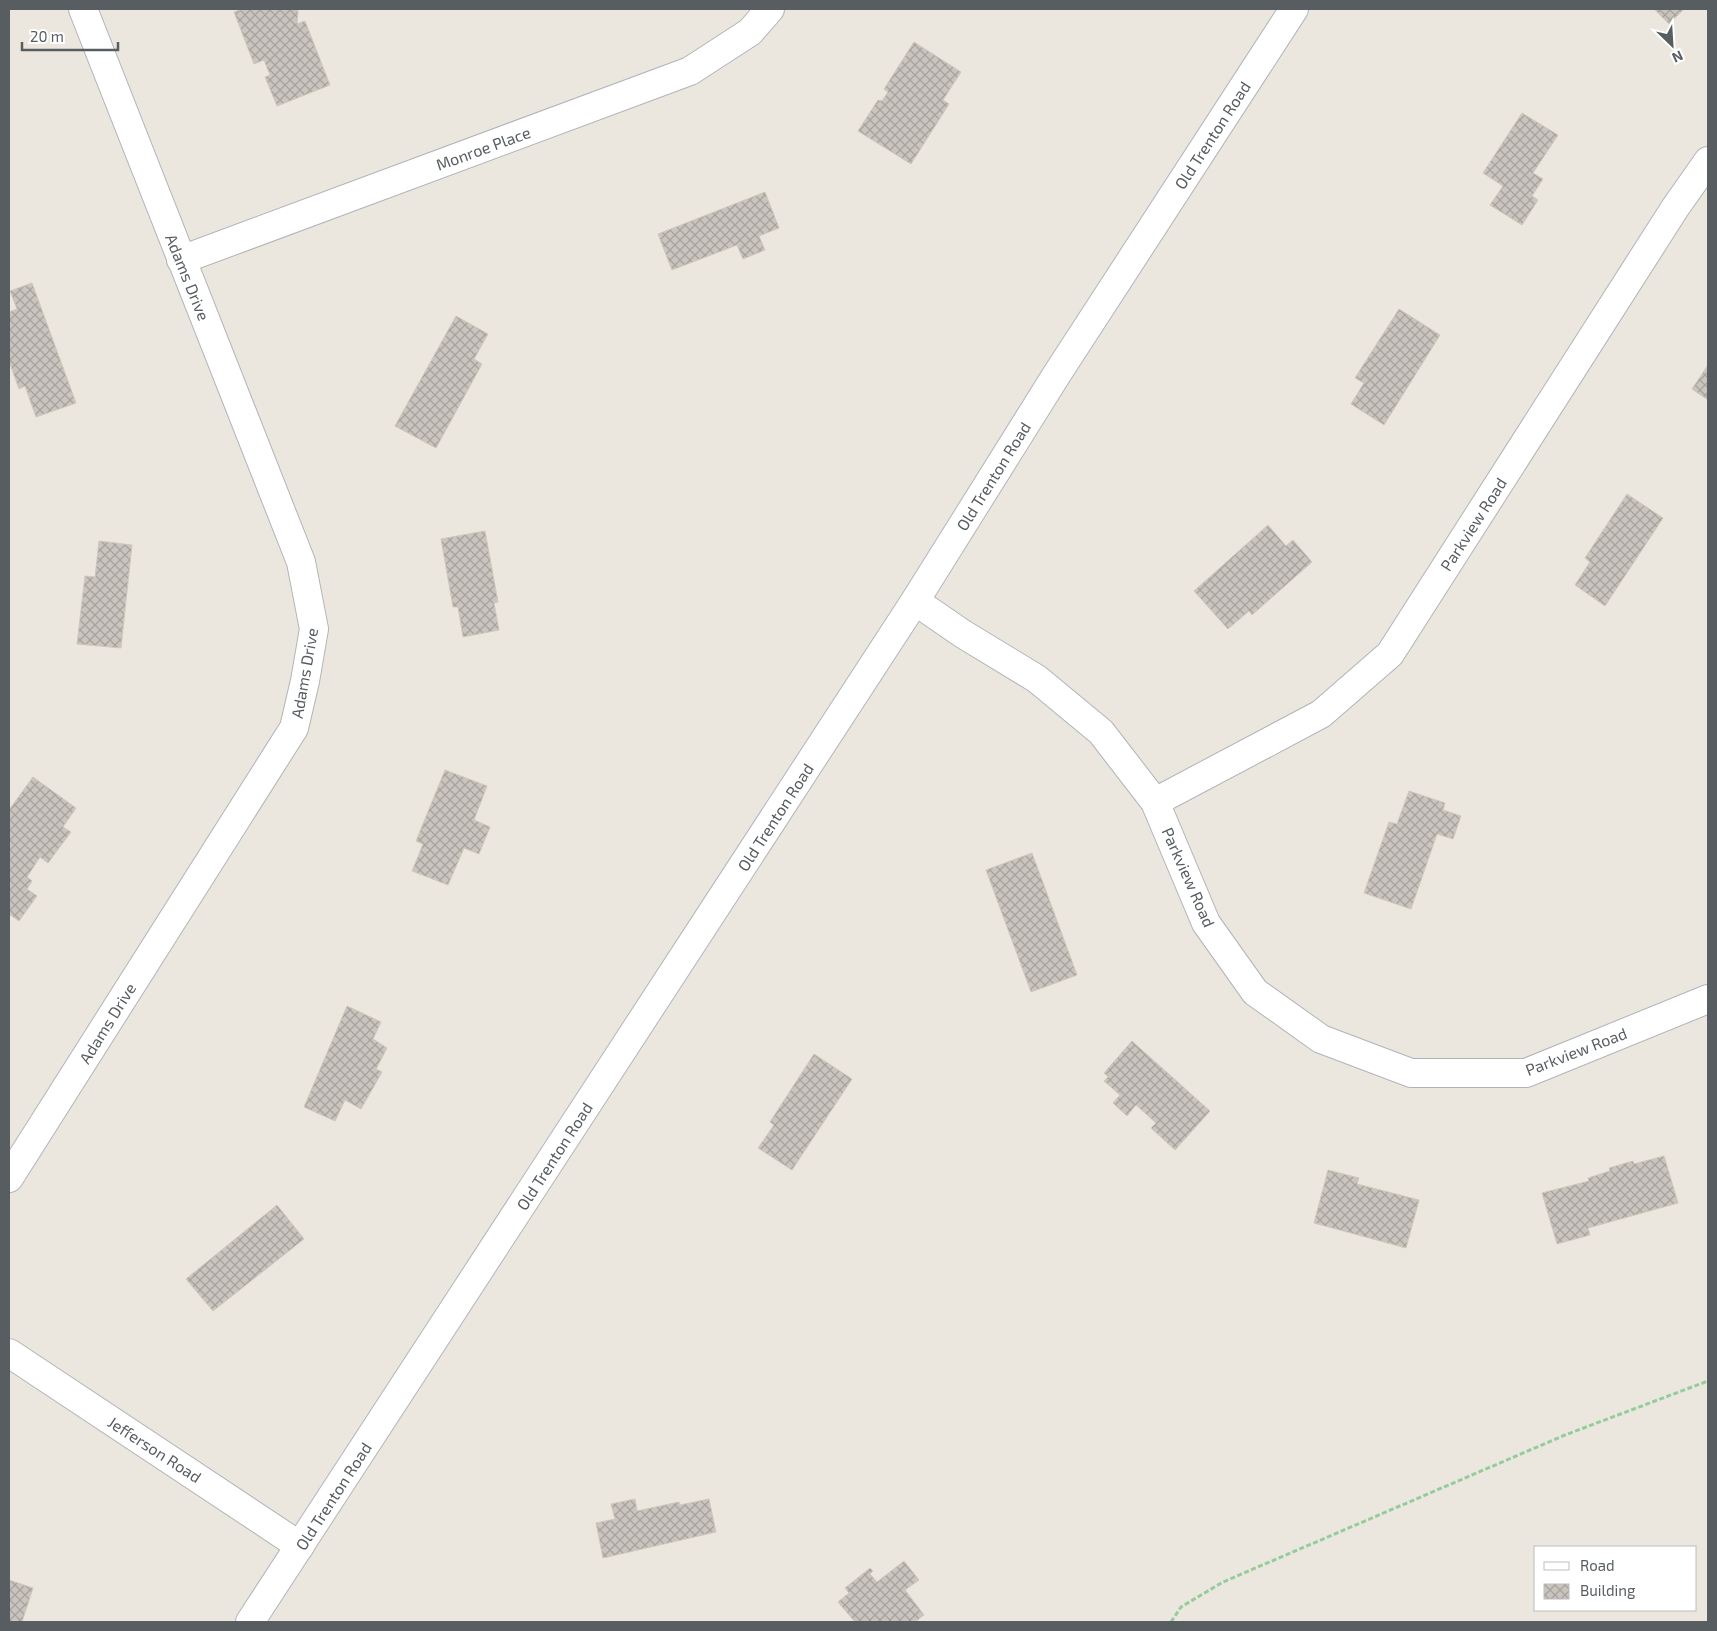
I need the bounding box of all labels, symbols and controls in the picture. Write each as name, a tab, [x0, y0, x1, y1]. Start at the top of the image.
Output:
scale bar	[22, 20, 119, 52]
north arrow	[1647, 20, 1697, 70]
text: 20 m	[30, 27, 64, 45]
text: N	[1670, 47, 1686, 67]
street label: Old Trenton Road	[1170, 78, 1254, 192]
street label: Monroe Place	[433, 122, 533, 174]
street label: Adams Drive	[162, 231, 214, 323]
street label: Old Trenton Road	[952, 418, 1034, 534]
street label: Parkview Road	[1436, 474, 1510, 574]
street label: Adams Drive	[287, 626, 321, 720]
street label: Old Trenton Road	[733, 760, 817, 874]
street label: Parkview Road	[1159, 824, 1219, 930]
street label: Adams Drive	[75, 979, 139, 1067]
street label: Parkview Road	[1523, 1023, 1629, 1079]
street label: Old Trenton Road	[512, 1099, 596, 1213]
street label: Jefferson Road	[105, 1412, 205, 1486]
street label: Old Trenton Road	[291, 1439, 375, 1553]
legend	[1534, 1546, 1697, 1611]
text: Road	[1580, 1556, 1615, 1574]
text: Building	[1580, 1581, 1636, 1599]

